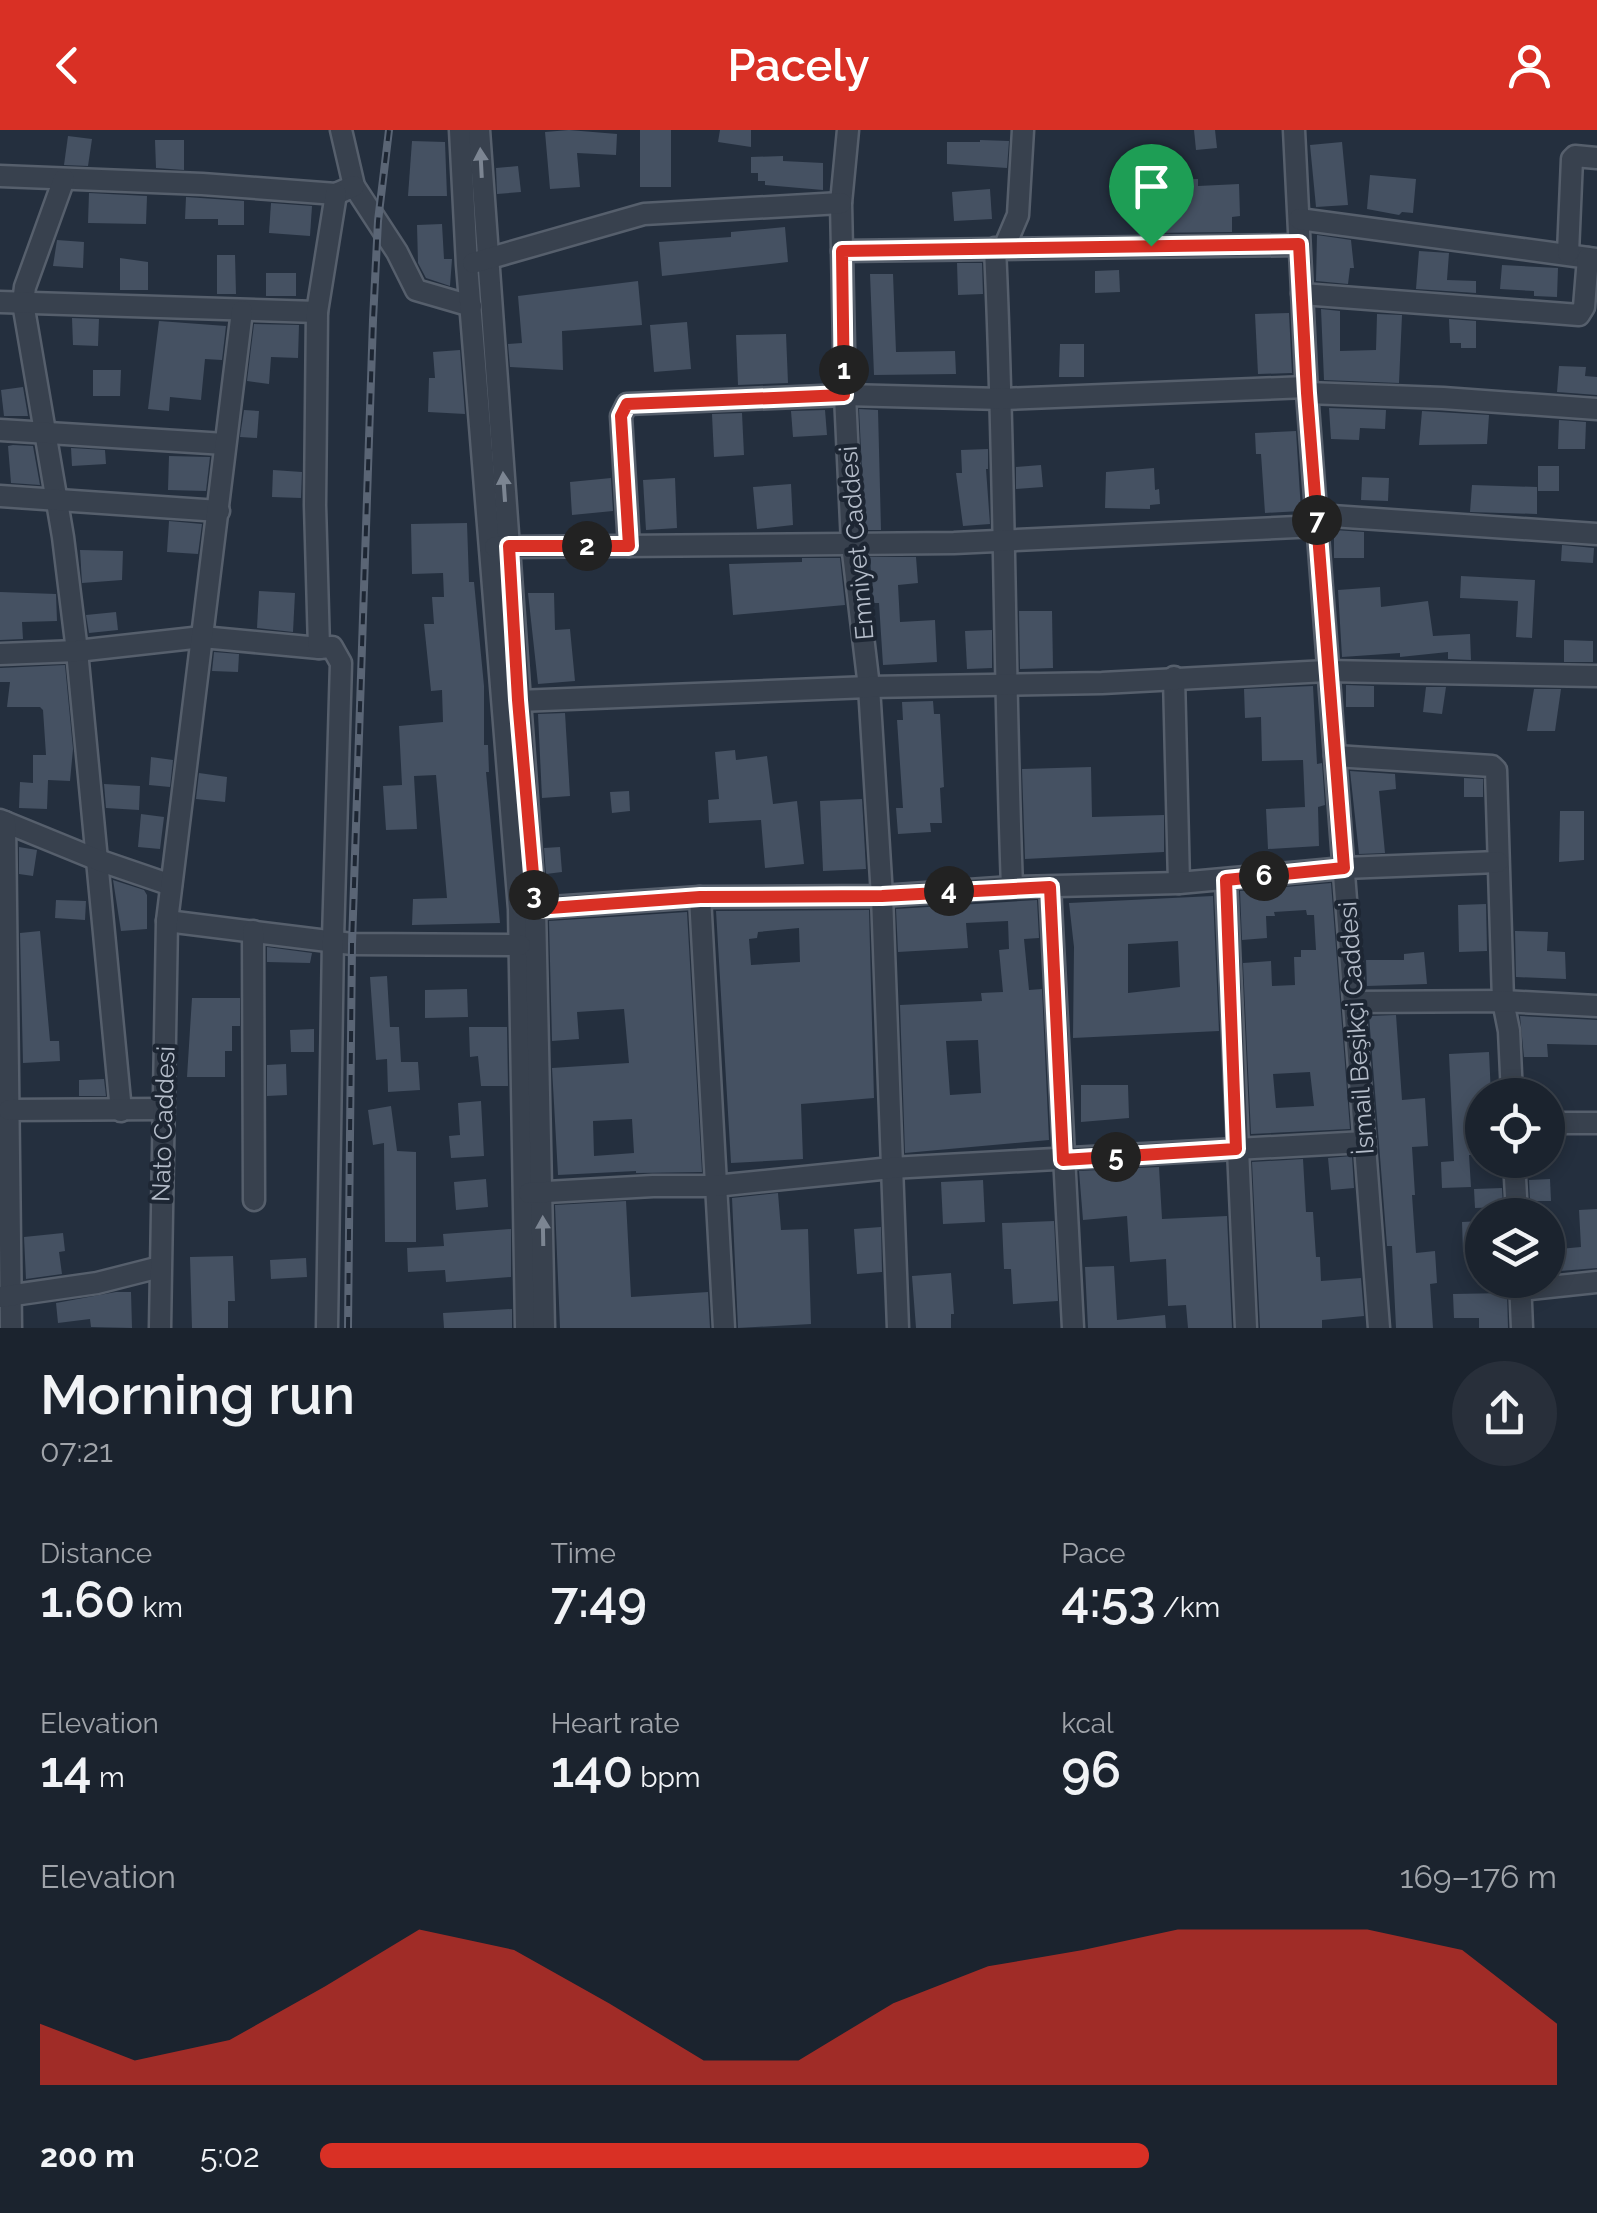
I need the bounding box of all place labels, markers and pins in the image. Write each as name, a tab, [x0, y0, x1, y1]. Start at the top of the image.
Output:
pin	[1109, 144, 1194, 247]
pin: 1	[819, 345, 869, 395]
pin: 7	[1292, 495, 1342, 545]
pin: 2	[562, 521, 612, 571]
pin: 6	[1239, 851, 1289, 901]
pin: 4	[924, 866, 974, 916]
pin: 3	[509, 870, 559, 920]
pin: 5	[1091, 1132, 1141, 1182]

